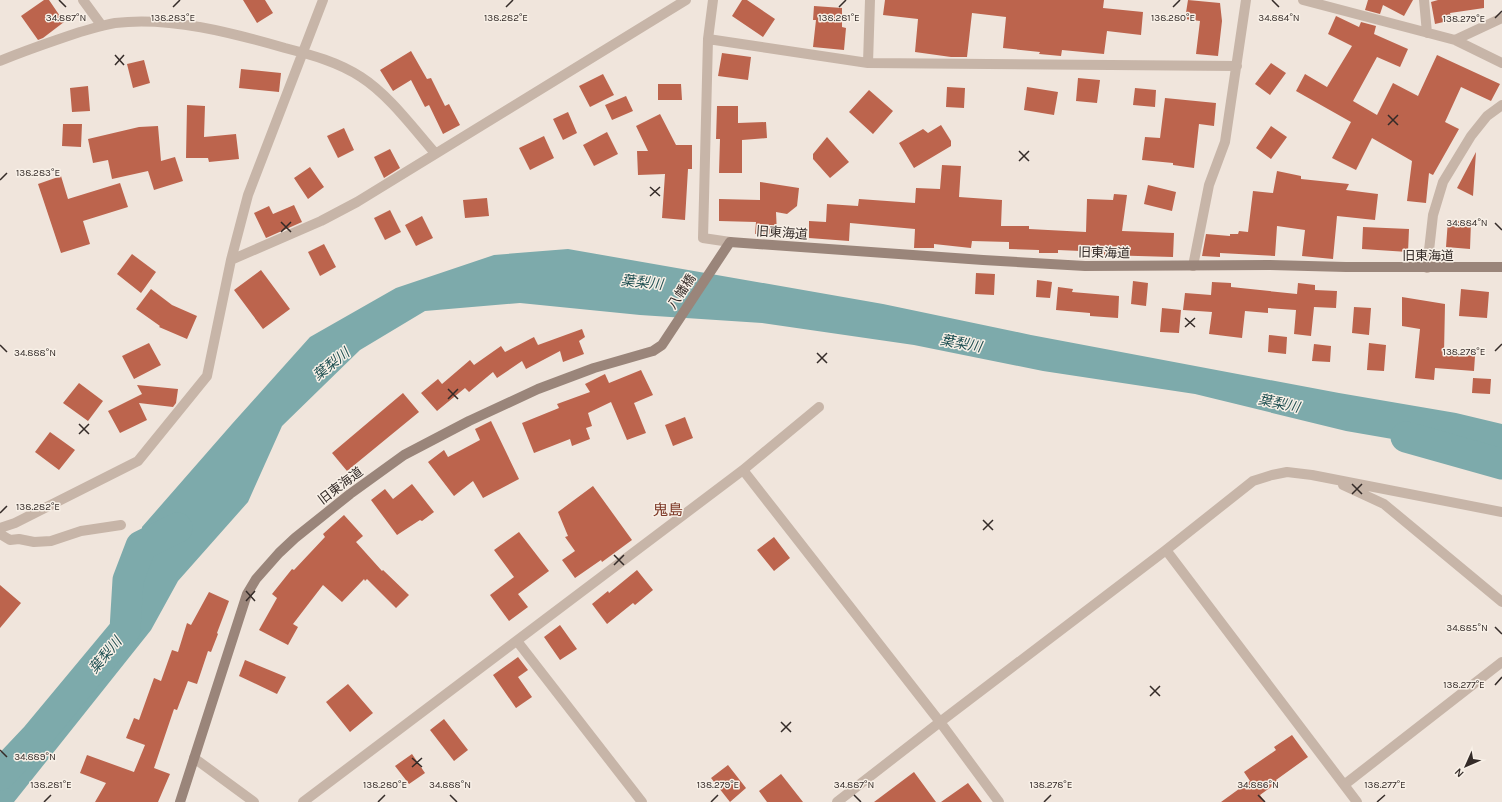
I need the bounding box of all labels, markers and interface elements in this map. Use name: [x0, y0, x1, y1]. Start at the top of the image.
text: 34.887°N: [46, 12, 86, 24]
text: 138.283°E: [151, 12, 195, 24]
text: 138.282°E: [484, 12, 528, 24]
text: 138.281°E: [818, 12, 860, 24]
text: 138.280°E: [1151, 12, 1195, 24]
text: 34.884°N: [1258, 12, 1300, 24]
text: 138.279°E: [1443, 13, 1485, 25]
text: 138.283°E: [16, 167, 60, 179]
text: 34.884°N: [1446, 217, 1488, 229]
street label: 旧東海道: [755, 223, 808, 242]
street label: 旧東海道: [1078, 245, 1130, 260]
street label: 旧東海道: [1402, 248, 1454, 263]
street label: 八幡橋: [664, 271, 699, 312]
water label: 葉梨川: [620, 272, 666, 293]
water label: 葉梨川: [939, 331, 985, 356]
water label: 葉梨川: [310, 343, 355, 384]
text: 138.278°E: [1443, 346, 1485, 358]
text: 34.888°N: [14, 347, 56, 359]
water label: 葉梨川: [1257, 391, 1303, 417]
street label: 旧東海道: [315, 464, 366, 507]
text: 138.282°E: [16, 501, 60, 513]
district label: 鬼島: [653, 501, 683, 519]
text: 34.885°N: [1446, 622, 1488, 634]
water label: 葉梨川: [85, 632, 127, 677]
text: 138.277°E: [1443, 679, 1485, 691]
north arrow: [1446, 746, 1486, 786]
text: 34.889°N: [14, 751, 56, 763]
text: N: [1452, 765, 1467, 780]
text: 138.281°E: [30, 779, 72, 791]
text: 138.280°E: [363, 779, 407, 791]
text: 34.888°N: [429, 779, 471, 791]
text: 138.279°E: [697, 779, 739, 791]
text: 34.887°N: [834, 779, 874, 791]
text: 138.278°E: [1030, 779, 1072, 791]
text: 34.886°N: [1237, 779, 1279, 791]
text: 138.277°E: [1364, 779, 1406, 791]

